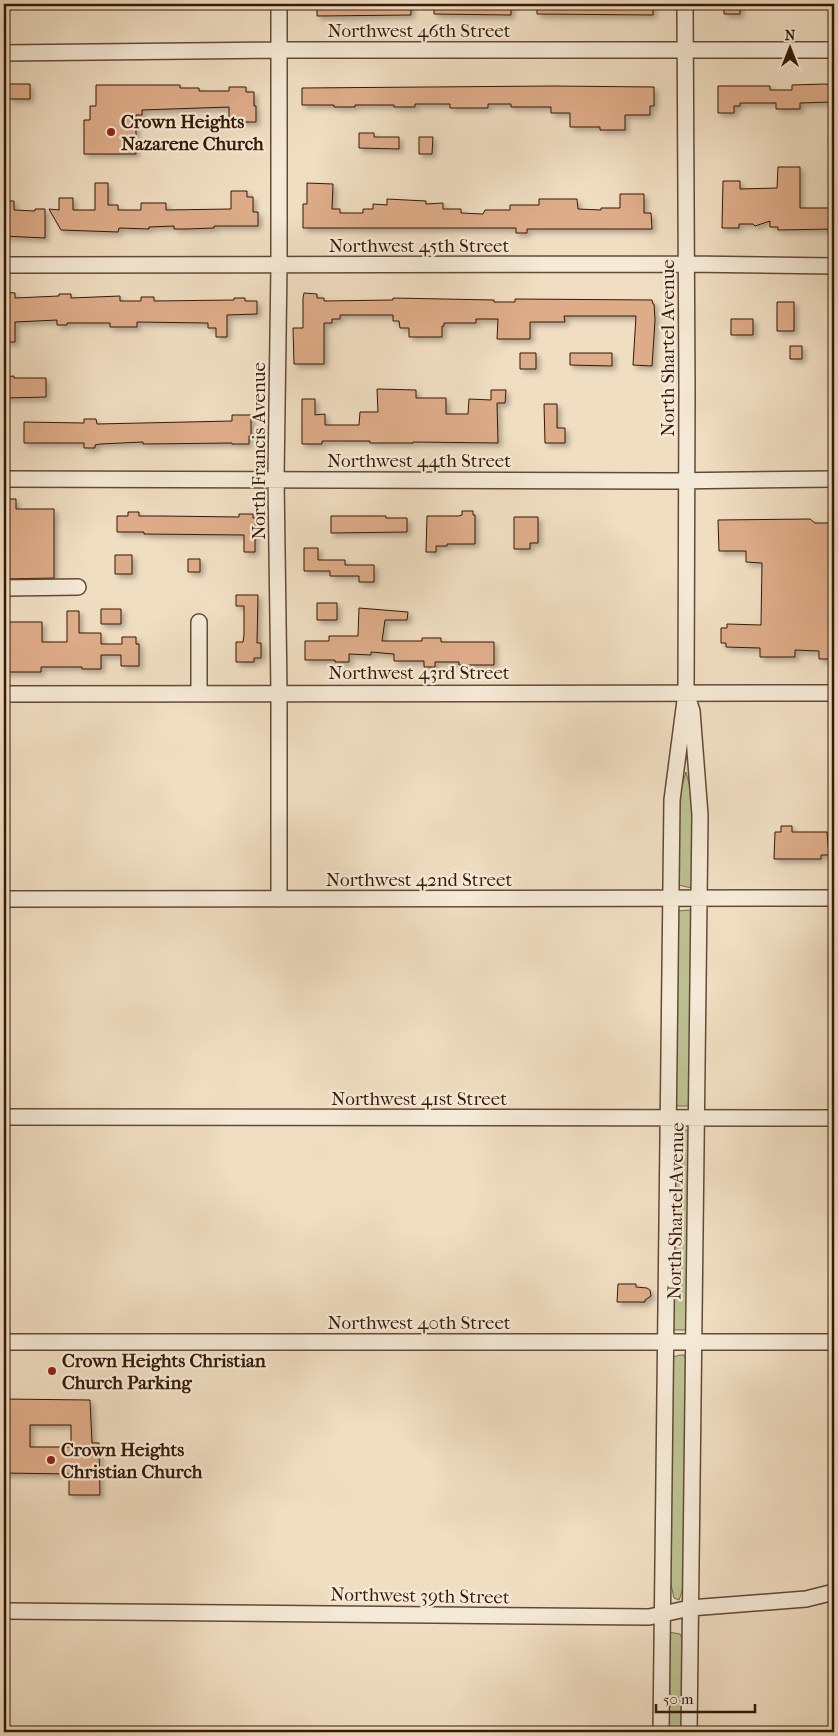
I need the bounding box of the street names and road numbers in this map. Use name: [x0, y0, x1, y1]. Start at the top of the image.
street label: Northwest 46th Street: [327, 20, 511, 42]
street label: Northwest 45th Street: [329, 235, 509, 257]
street label: North Shartel Avenue: [657, 259, 679, 437]
street label: North Francis Avenue: [248, 362, 270, 540]
street label: Northwest 44th Street: [327, 450, 511, 472]
street label: Northwest 43rd Street: [328, 662, 510, 684]
street label: Northwest 42nd Street: [326, 869, 512, 891]
street label: Northwest 41st Street: [331, 1088, 507, 1110]
street label: North Shartel Avenue: [663, 1122, 689, 1300]
street label: Northwest 40th Street: [327, 1312, 511, 1334]
street label: Northwest 39th Street: [330, 1583, 510, 1609]

